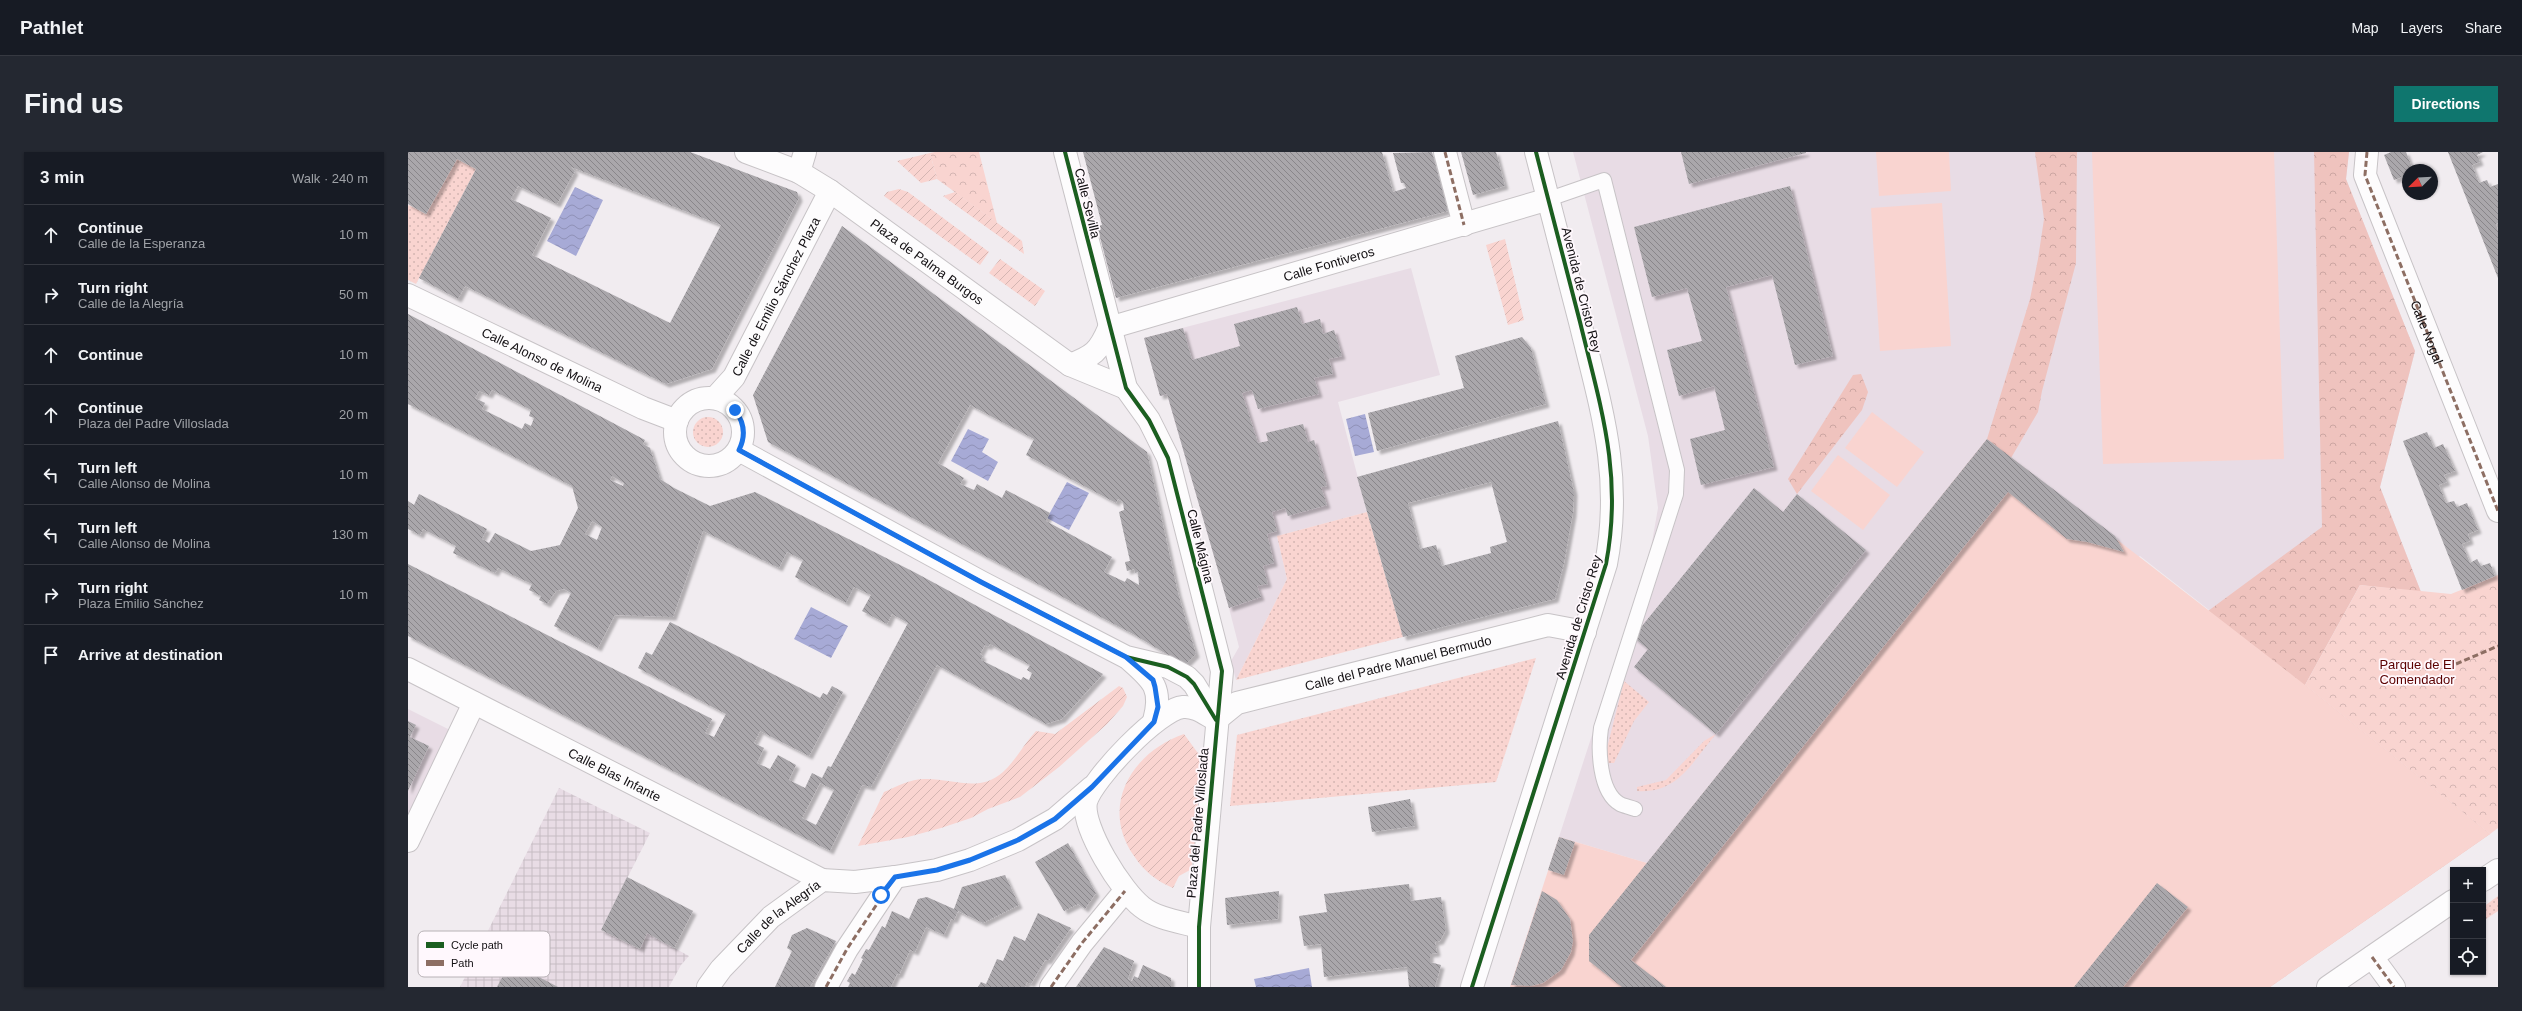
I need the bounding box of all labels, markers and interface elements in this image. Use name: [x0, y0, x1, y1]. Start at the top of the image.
text: Pathlet: [20, 17, 83, 38]
text: Map: [2351, 20, 2379, 36]
text: Layers: [2401, 20, 2443, 36]
text: Share: [2465, 20, 2502, 36]
button: Directions: [2394, 86, 2498, 122]
text: Find us: [24, 88, 124, 119]
north arrow: [2402, 164, 2438, 200]
street label: Calle Sevilla: [1072, 167, 1104, 240]
text: 3 min: [40, 168, 84, 187]
text: Walk · 240 m: [292, 171, 368, 186]
street label: Calle de Emilio Sánchez Plaza: [729, 214, 824, 379]
street label: Plaza de Palma Burgos: [867, 216, 987, 308]
text: Continue: [78, 219, 143, 236]
icon: ahead: [40, 224, 62, 246]
street label: Avenida de Cristo Rey: [1559, 226, 1605, 355]
text: 10 m: [339, 227, 368, 242]
text: Calle de la Esperanza: [78, 236, 205, 251]
street label: Calle Fontiveros: [1282, 243, 1377, 284]
text: Turn right: [78, 279, 148, 296]
icon: right: [40, 284, 62, 306]
text: 50 m: [339, 287, 368, 302]
text: Calle de la Alegría: [78, 296, 184, 311]
street label: Calle Nogal: [2407, 298, 2446, 366]
street label: Calle Alonso de Molina: [479, 325, 606, 396]
icon: ahead: [40, 344, 62, 366]
text: Continue: [78, 346, 143, 363]
text: 10 m: [339, 347, 368, 362]
text: Continue: [78, 399, 143, 416]
route end: [726, 401, 744, 419]
icon: ahead: [40, 404, 62, 426]
text: 20 m: [339, 407, 368, 422]
text: Plaza del Padre Villoslada: [78, 416, 229, 431]
text: Turn left: [78, 459, 137, 476]
icon: left: [40, 464, 62, 486]
text: 10 m: [339, 467, 368, 482]
text: Calle Alonso de Molina: [78, 476, 210, 491]
street label: Calle Mágina: [1184, 507, 1217, 585]
text: Turn left: [78, 519, 137, 536]
icon: left: [40, 524, 62, 546]
text: 130 m: [332, 527, 368, 542]
text: Calle Alonso de Molina: [78, 536, 210, 551]
street label: Avenida de Cristo Rey: [1552, 553, 1605, 681]
text: Turn right: [78, 579, 148, 596]
icon: right: [40, 584, 62, 606]
text: 10 m: [339, 587, 368, 602]
text: Plaza Emilio Sánchez: [78, 596, 204, 611]
street label: Calle del Padre Manuel Bermudo: [1303, 633, 1493, 694]
icon: arrive: [40, 644, 62, 666]
text: Arrive at destination: [78, 646, 223, 663]
park label: Parque de El Comendador: [2379, 657, 2455, 687]
street label: Calle Blas Infante: [566, 745, 663, 805]
street label: Plaza del Padre Villoslada: [1183, 747, 1212, 899]
map controls: [2450, 867, 2486, 975]
button: +: [2450, 867, 2486, 903]
street label: Calle de la Alegría: [733, 877, 824, 957]
route start: [872, 886, 890, 904]
button: −: [2450, 903, 2486, 939]
legend: [418, 931, 550, 977]
text: Cycle path: [451, 939, 503, 951]
button: locate: [2450, 939, 2486, 975]
text: Path: [451, 957, 474, 969]

